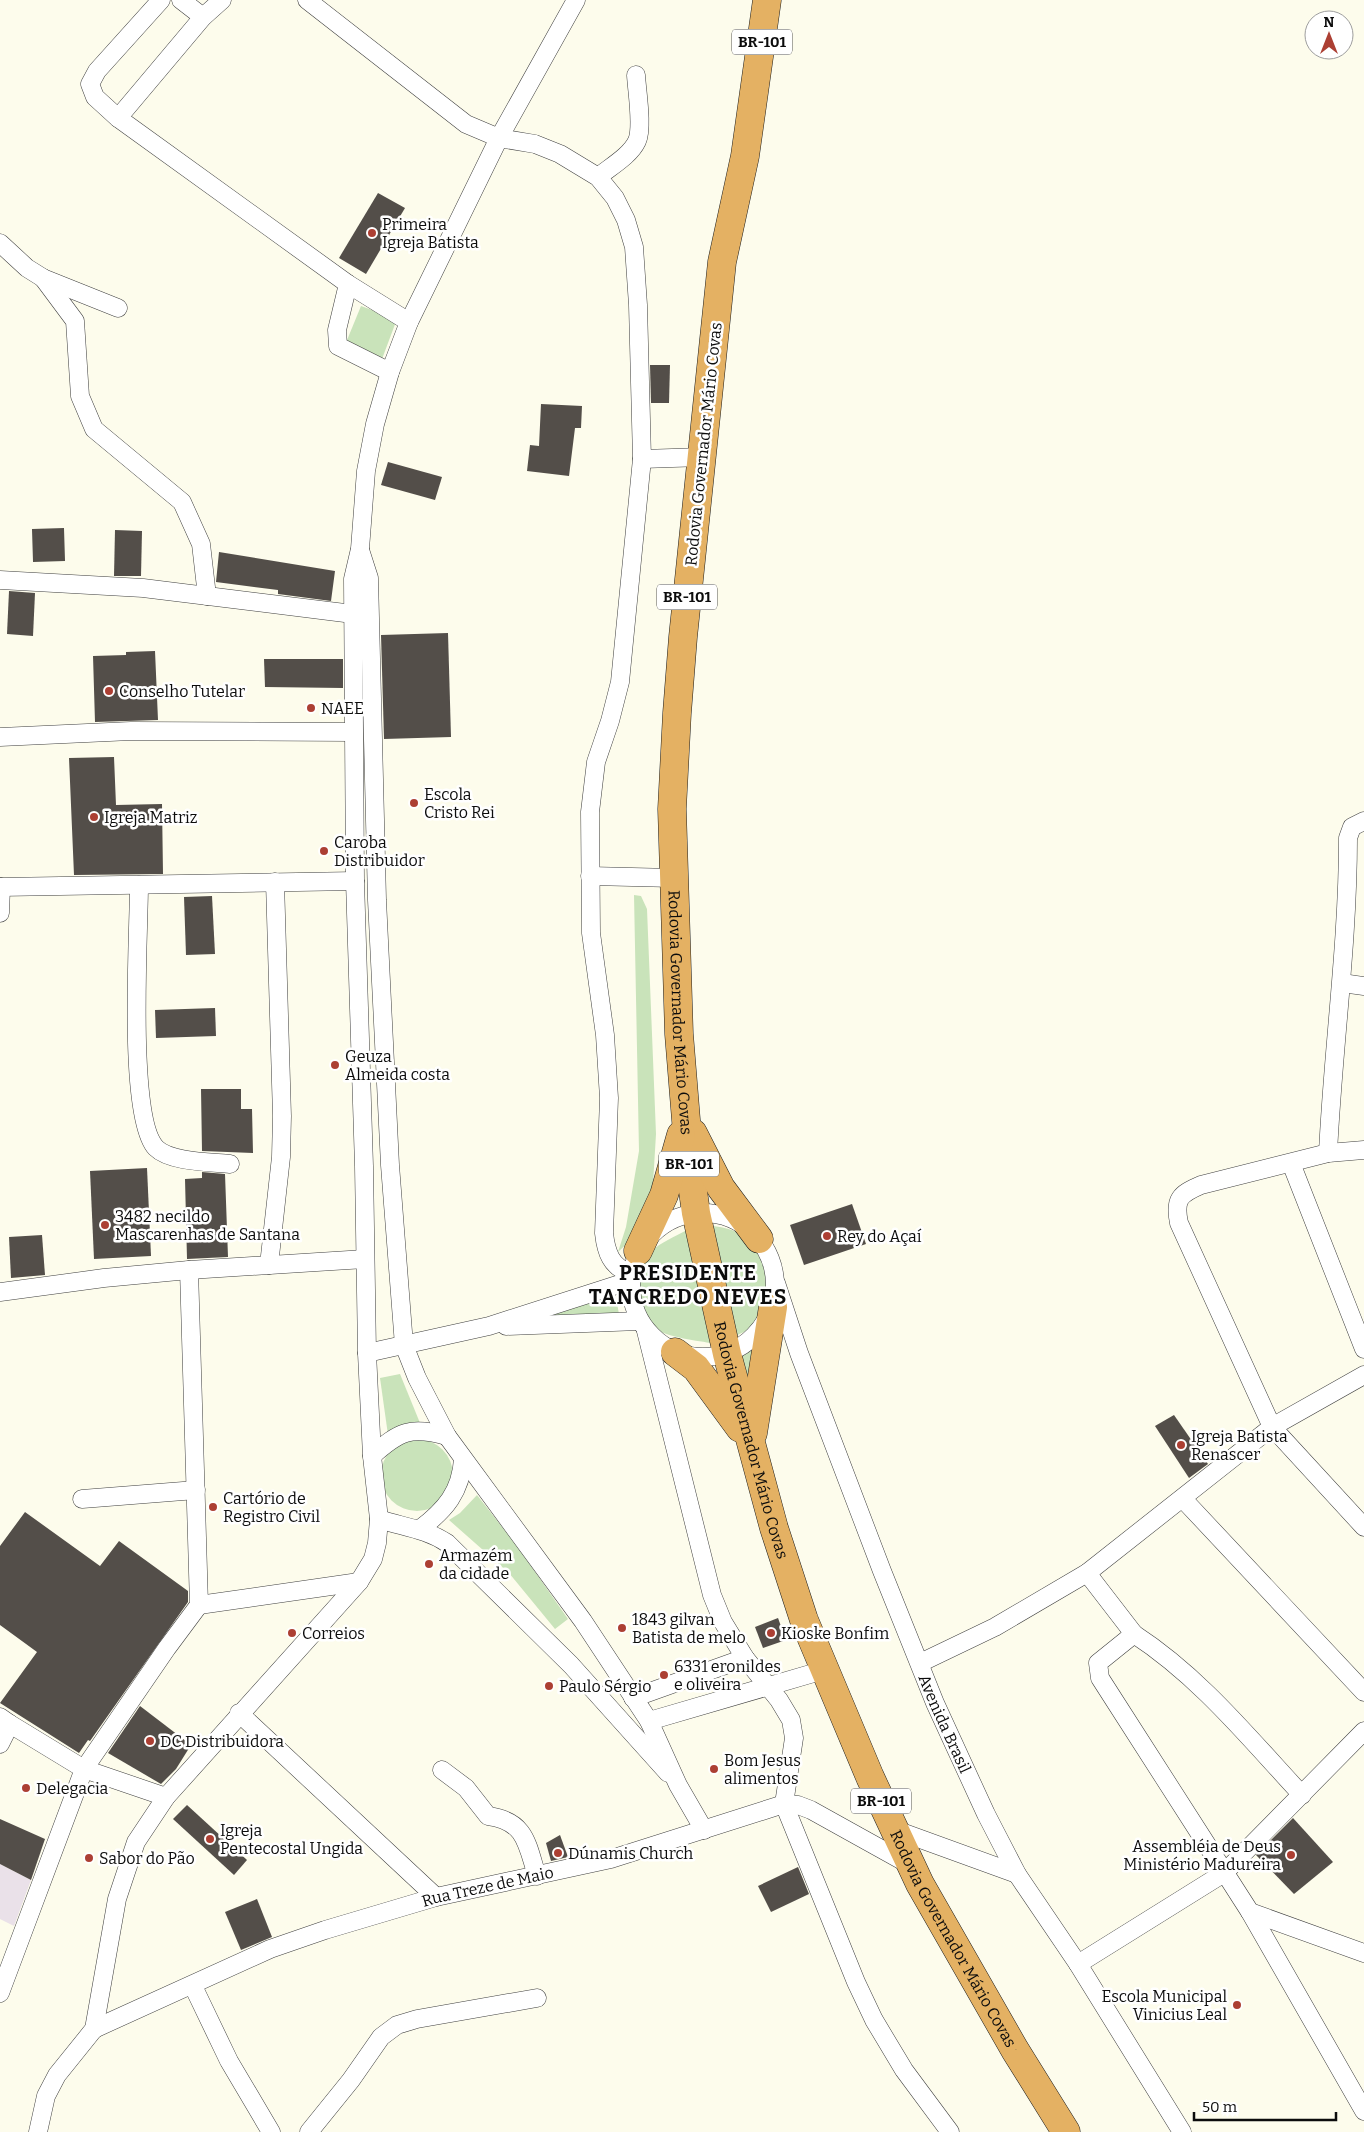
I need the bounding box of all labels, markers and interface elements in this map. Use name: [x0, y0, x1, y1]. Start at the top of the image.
north arrow: [1304, 10, 1354, 60]
text: N: [1324, 14, 1335, 31]
road number: BR-101: [732, 30, 792, 54]
place label: Primeira Igreja Batista: [382, 215, 479, 252]
marker: Primeira Igreja Batista: [366, 227, 378, 239]
street label: Rodovia Governador Mário Covas: [681, 321, 726, 567]
road number: BR-101: [657, 584, 717, 610]
place label: Conselho Tutelar: [119, 682, 245, 701]
marker: Conselho Tutelar: [103, 685, 115, 697]
place label: NAEE: [321, 699, 364, 718]
marker: NAEE: [305, 702, 317, 714]
place label: Escola Cristo Rei: [424, 785, 495, 822]
marker: Escola Cristo Rei: [408, 797, 420, 809]
place label: Igreja Matriz: [104, 808, 198, 827]
marker: Igreja Matriz: [88, 811, 100, 823]
place label: Caroba Distribuidor: [334, 833, 425, 870]
marker: Caroba Distribuidor: [318, 845, 330, 857]
street label: Rodovia Governador Mário Covas: [665, 890, 696, 1136]
place label: Geuza Almeida costa: [345, 1047, 450, 1084]
marker: Geuza Almeida costa: [329, 1059, 341, 1071]
road number: BR-101: [659, 1152, 719, 1176]
place label: 3482 necildo Mascarenhas de Santana: [115, 1207, 300, 1244]
marker: 3482 necildo Mascarenhas de Santana: [99, 1219, 111, 1231]
place label: Rey do Açaí: [837, 1227, 922, 1246]
marker: Rey do Açaí: [821, 1230, 833, 1242]
district label: PRESIDENTE TANCREDO NEVES: [589, 1260, 787, 1310]
street label: Rodovia Governador Mário Covas: [710, 1320, 792, 1561]
place label: Igreja Batista Renascer: [1191, 1427, 1288, 1464]
marker: Igreja Batista Renascer: [1175, 1439, 1187, 1451]
place label: Cartório de Registro Civil: [223, 1489, 320, 1526]
marker: Cartório de Registro Civil: [207, 1501, 219, 1513]
place label: Armazém da cidade: [439, 1546, 513, 1583]
marker: Armazém da cidade: [423, 1558, 435, 1570]
place label: 1843 gilvan Batista de melo: [632, 1610, 746, 1647]
marker: 1843 gilvan Batista de melo: [616, 1622, 628, 1634]
place label: Correios: [302, 1624, 365, 1643]
place label: Kioske Bonfim: [781, 1624, 889, 1643]
marker: Correios: [286, 1627, 298, 1639]
marker: Kioske Bonfim: [765, 1627, 777, 1639]
place label: 6331 eronildes e oliveira: [674, 1657, 781, 1694]
marker: 6331 eronildes e oliveira: [658, 1669, 670, 1681]
street label: Avenida Brasil: [914, 1672, 975, 1776]
place label: Paulo Sérgio: [559, 1677, 651, 1696]
marker: Paulo Sérgio: [543, 1680, 555, 1692]
place label: DC Distribuidora: [160, 1732, 284, 1751]
marker: DC Distribuidora: [144, 1735, 156, 1747]
place label: Bom Jesus alimentos: [724, 1751, 801, 1788]
marker: Bom Jesus alimentos: [708, 1763, 720, 1775]
place label: Delegacia: [36, 1779, 109, 1798]
marker: Delegacia: [20, 1782, 32, 1794]
road number: BR-101: [851, 1788, 911, 1814]
place label: Igreja Pentecostal Ungida: [220, 1821, 363, 1858]
street label: Rodovia Governador Mário Covas: [886, 1827, 1020, 2051]
marker: Igreja Pentecostal Ungida: [204, 1833, 216, 1845]
place label: Assembléia de Deus Ministério Madureira: [1123, 1837, 1281, 1874]
place label: Dúnamis Church: [568, 1844, 693, 1863]
marker: Dúnamis Church: [552, 1847, 564, 1859]
place label: Sabor do Pão: [99, 1849, 195, 1868]
marker: Assembléia de Deus Ministério Madureira: [1285, 1849, 1297, 1861]
marker: Sabor do Pão: [83, 1852, 95, 1864]
street label: Rua Treze de Maio: [419, 1863, 555, 1911]
place label: Escola Municipal Vinicius Leal: [1102, 1987, 1227, 2024]
marker: Escola Municipal Vinicius Leal: [1231, 1999, 1243, 2011]
scale bar: [1194, 2090, 1336, 2122]
text: 50 m: [1202, 2098, 1238, 2116]

